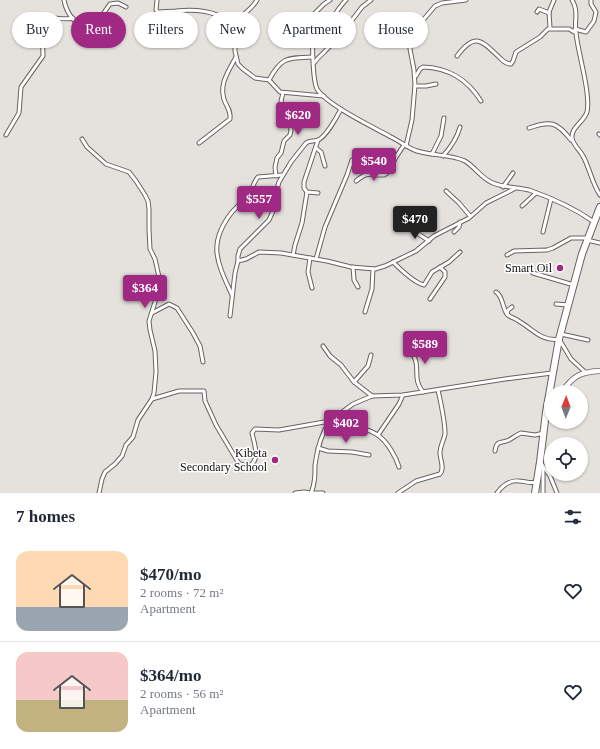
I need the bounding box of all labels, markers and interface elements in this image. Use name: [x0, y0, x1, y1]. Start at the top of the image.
chip: Buy: [12, 12, 63, 48]
chip: Rent: [71, 12, 126, 48]
chip: Filters: [134, 12, 198, 48]
chip: New: [206, 12, 260, 48]
chip: Apartment: [268, 12, 356, 48]
chip: House: [364, 12, 428, 48]
pin: $620: [274, 102, 322, 136]
text: $620: [285, 107, 311, 122]
pin: $540: [350, 148, 398, 182]
text: $540: [361, 153, 387, 168]
pin: $557: [235, 186, 283, 220]
text: $557: [246, 191, 272, 206]
pin: $470: [391, 206, 439, 240]
text: $470: [402, 211, 428, 226]
place label: Smart Oil: [505, 261, 553, 275]
marker: Smart Oil: [555, 263, 565, 273]
pin: $364: [121, 275, 169, 309]
text: $364: [132, 280, 158, 295]
pin: $589: [401, 331, 449, 365]
text: $589: [412, 336, 438, 351]
north arrow: [544, 385, 588, 429]
map controls: [544, 385, 588, 481]
pin: $402: [322, 410, 370, 444]
text: $402: [333, 415, 359, 430]
button: locate: [544, 437, 588, 481]
place label: Kibeta Secondary School: [180, 446, 268, 474]
marker: Kibeta Secondary School: [270, 455, 280, 465]
icon: filters: [562, 506, 584, 528]
text: 7 homes: [16, 507, 75, 526]
text: $470/mo: [140, 565, 201, 584]
icon: home: [48, 567, 96, 615]
icon: heart: [562, 580, 584, 602]
text: 2 rooms · 72 m²: [140, 585, 223, 600]
text: Apartment: [140, 601, 196, 616]
text: $364/mo: [140, 666, 201, 685]
icon: home: [48, 668, 96, 716]
icon: heart: [562, 681, 584, 703]
text: 2 rooms · 56 m²: [140, 686, 223, 701]
text: Apartment: [140, 702, 196, 717]

